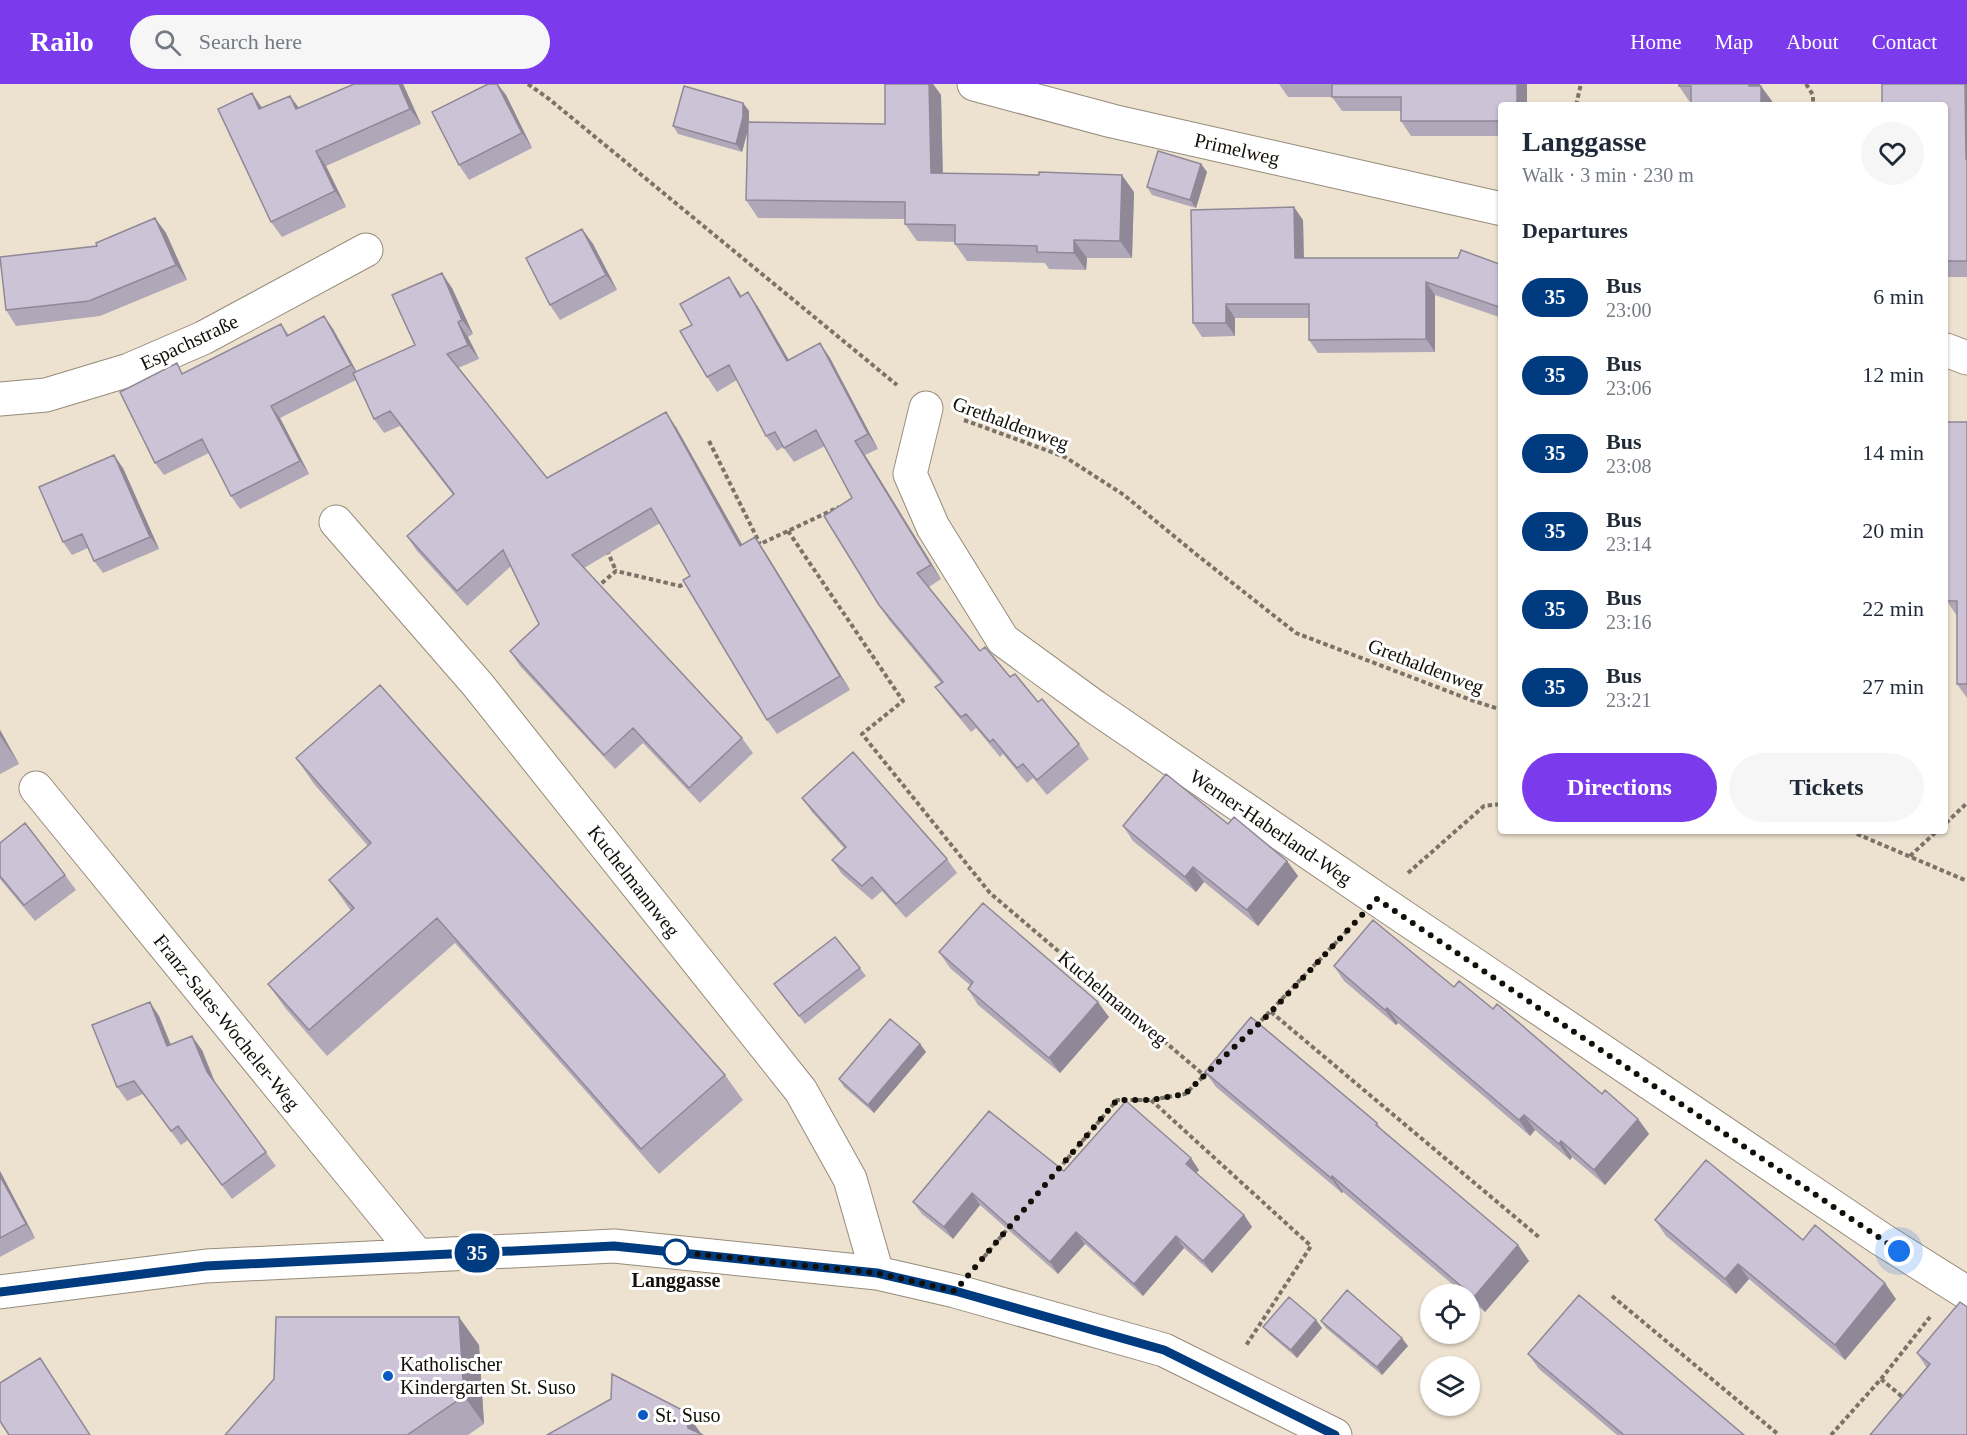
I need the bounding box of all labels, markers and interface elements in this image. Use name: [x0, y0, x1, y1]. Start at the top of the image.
search box: [130, 15, 550, 69]
text: Railo: [30, 26, 94, 57]
icon: search: [151, 26, 184, 59]
text: Search here: [199, 29, 302, 54]
text: Home: [1630, 30, 1682, 54]
text: Map: [1715, 30, 1753, 54]
text: About: [1786, 30, 1839, 54]
text: Contact: [1872, 30, 1937, 54]
button: heart: [1861, 122, 1924, 185]
text: Langgasse: [1522, 126, 1646, 157]
street label: Primelweg: [1192, 129, 1282, 170]
text: Walk · 3 min · 230 m: [1522, 164, 1694, 186]
text: Departures: [1522, 218, 1628, 243]
text: Bus: [1606, 273, 1641, 298]
text: 6 min: [1873, 284, 1924, 309]
text: 35: [1545, 285, 1566, 309]
text: 23:00: [1606, 299, 1652, 321]
street label: Espachstraße: [137, 310, 242, 375]
text: Bus: [1606, 351, 1641, 376]
text: 12 min: [1862, 362, 1924, 387]
text: 35: [1545, 363, 1566, 387]
text: 23:06: [1606, 377, 1652, 399]
street label: Grethaldenweg: [949, 392, 1072, 455]
text: Bus: [1606, 429, 1641, 454]
text: 14 min: [1862, 440, 1924, 465]
text: 35: [1545, 441, 1566, 465]
text: 23:08: [1606, 455, 1652, 477]
text: Bus: [1606, 507, 1641, 532]
text: 20 min: [1862, 518, 1924, 543]
text: 35: [1545, 519, 1566, 543]
text: 23:14: [1606, 533, 1652, 555]
text: Bus: [1606, 585, 1641, 610]
text: 22 min: [1862, 596, 1924, 621]
text: 35: [1545, 597, 1566, 621]
text: 23:16: [1606, 611, 1652, 633]
street label: Grethaldenweg: [1365, 634, 1487, 699]
text: Bus: [1606, 663, 1641, 688]
text: 27 min: [1862, 674, 1924, 699]
text: 35: [1545, 675, 1566, 699]
text: 23:21: [1606, 689, 1652, 711]
button: Directions: [1522, 753, 1717, 822]
button: Tickets: [1729, 753, 1924, 822]
street label: Werner-Haberland-Weg: [1185, 765, 1356, 890]
street label: Kuchelmannweg: [583, 821, 684, 942]
street label: Franz-Sales-Wocheler-Weg: [149, 930, 305, 1115]
street label: Kuchelmannweg: [1053, 946, 1172, 1051]
line badge: 35: [450, 1234, 504, 1272]
your location: [1884, 1236, 1914, 1266]
marker: Langgasse: [663, 1239, 689, 1265]
text: 35: [467, 1241, 488, 1265]
place label: Langgasse: [632, 1269, 721, 1292]
map controls: [1420, 1284, 1480, 1416]
button: locate: [1420, 1284, 1480, 1344]
place label: Katholischer Kindergarten St. Suso: [400, 1353, 576, 1399]
button: layers: [1420, 1356, 1480, 1416]
marker: Katholischer Kindergarten St. Suso: [381, 1369, 395, 1383]
place label: St. Suso: [655, 1404, 721, 1426]
marker: St. Suso: [636, 1408, 650, 1422]

